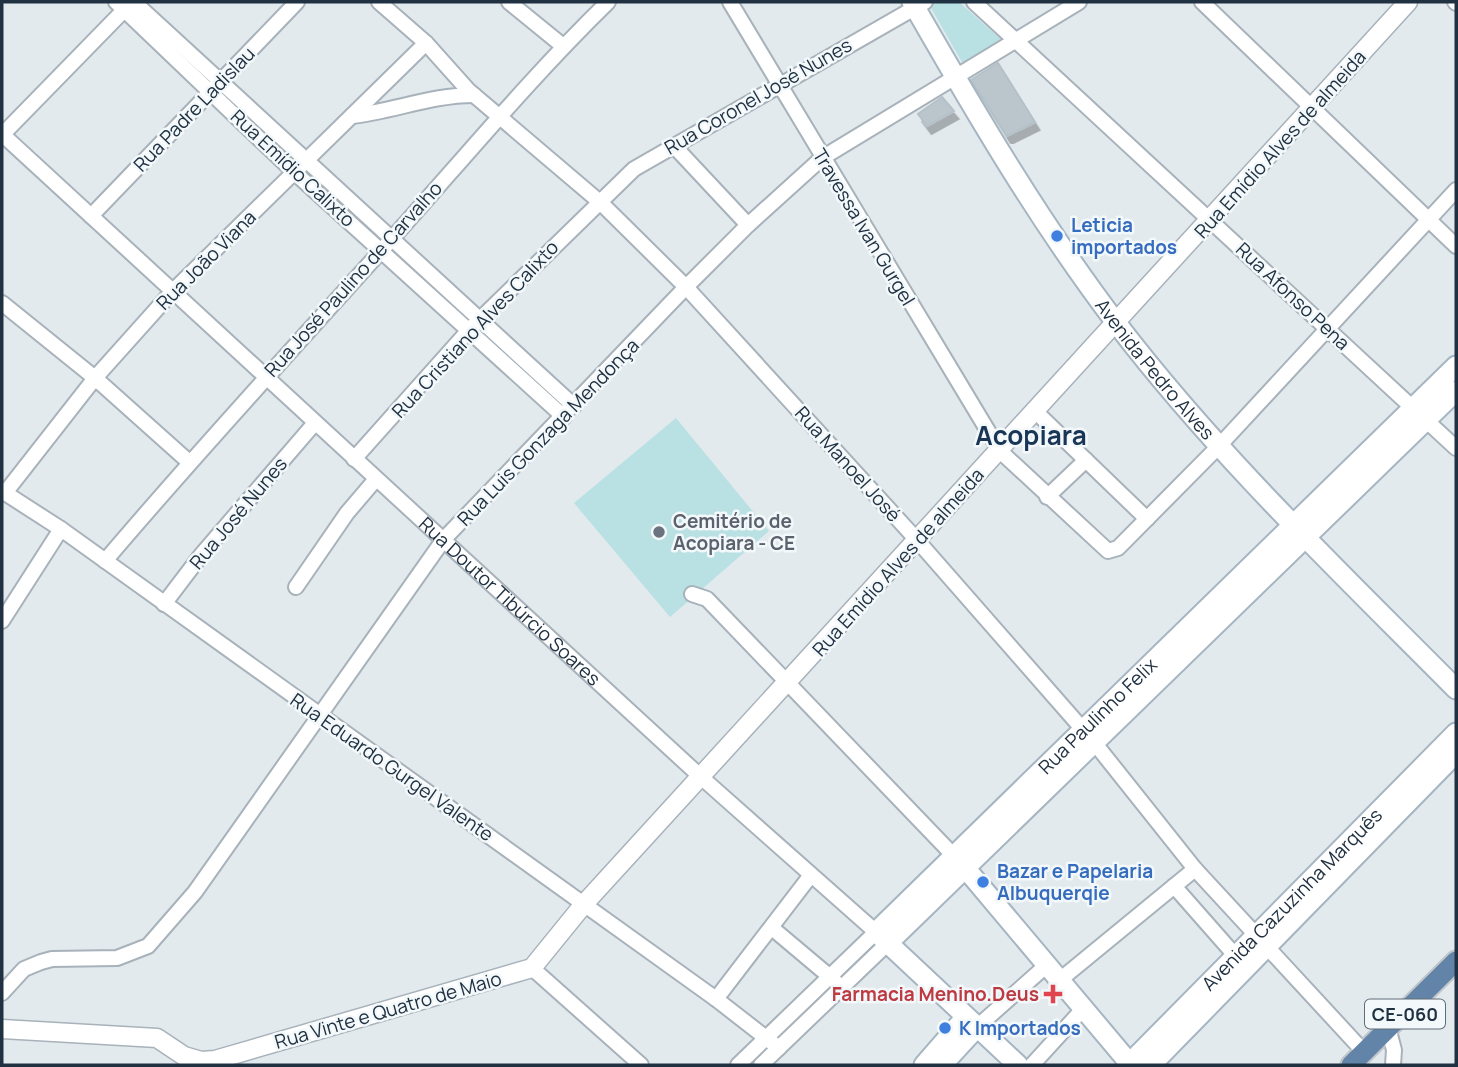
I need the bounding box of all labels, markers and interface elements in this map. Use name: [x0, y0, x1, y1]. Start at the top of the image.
street label: Rua Coronel José Nunes: [660, 32, 856, 160]
street label: Rua Padre Ladislau: [128, 41, 260, 177]
street label: Rua Emídio Alves de almeida: [1188, 44, 1372, 244]
street label: Rua Emídio Calixto: [225, 104, 361, 232]
street label: Travessa Ivan Gurgel: [807, 144, 921, 310]
street label: Rua José Paulino de Carvalho: [258, 176, 448, 382]
street label: Rua João Viana: [150, 204, 262, 316]
place label: Leticia importados: [1071, 212, 1177, 260]
marker: Leticia importados: [1049, 228, 1065, 244]
street label: Rua Cristiano Alves Calixto: [386, 235, 564, 423]
street label: Rua Afonso Pena: [1230, 236, 1356, 356]
street label: Avenida Pedro Alves: [1089, 293, 1220, 445]
street label: Rua Luis Gonzaga Mendonça: [451, 333, 645, 531]
street label: Rua Manoel José: [789, 401, 907, 527]
district label: Acopiara: [975, 417, 1087, 453]
street label: Rua José Nunes: [183, 451, 293, 575]
street label: Rua Emídio Alves de almeida: [806, 462, 990, 662]
place label: Cemitério de Acopiara - CE: [673, 508, 795, 556]
street label: Rua Doutor Tibúrcio Soares: [413, 511, 606, 691]
marker: Cemitério de Acopiara - CE: [651, 524, 667, 540]
street label: Rua Paulinho Felix: [1032, 652, 1163, 780]
street label: Rua Eduardo Gurgel Valente: [285, 687, 499, 847]
street label: Avenida Cazuzinha Marquês: [1196, 802, 1388, 996]
place label: Bazar e Papelaria Albuquerqie: [997, 858, 1153, 906]
marker: Bazar e Papelaria Albuquerqie: [975, 874, 991, 890]
street label: Rua Vinte e Quatro de Maio: [272, 965, 504, 1055]
place label: Farmacia Menino.Deus: [832, 981, 1039, 1007]
marker: Farmacia Menino.Deus: [1045, 986, 1061, 1002]
road number: CE-060: [1365, 1000, 1445, 1028]
place label: K Importados: [959, 1015, 1081, 1041]
marker: K Importados: [937, 1020, 953, 1036]

